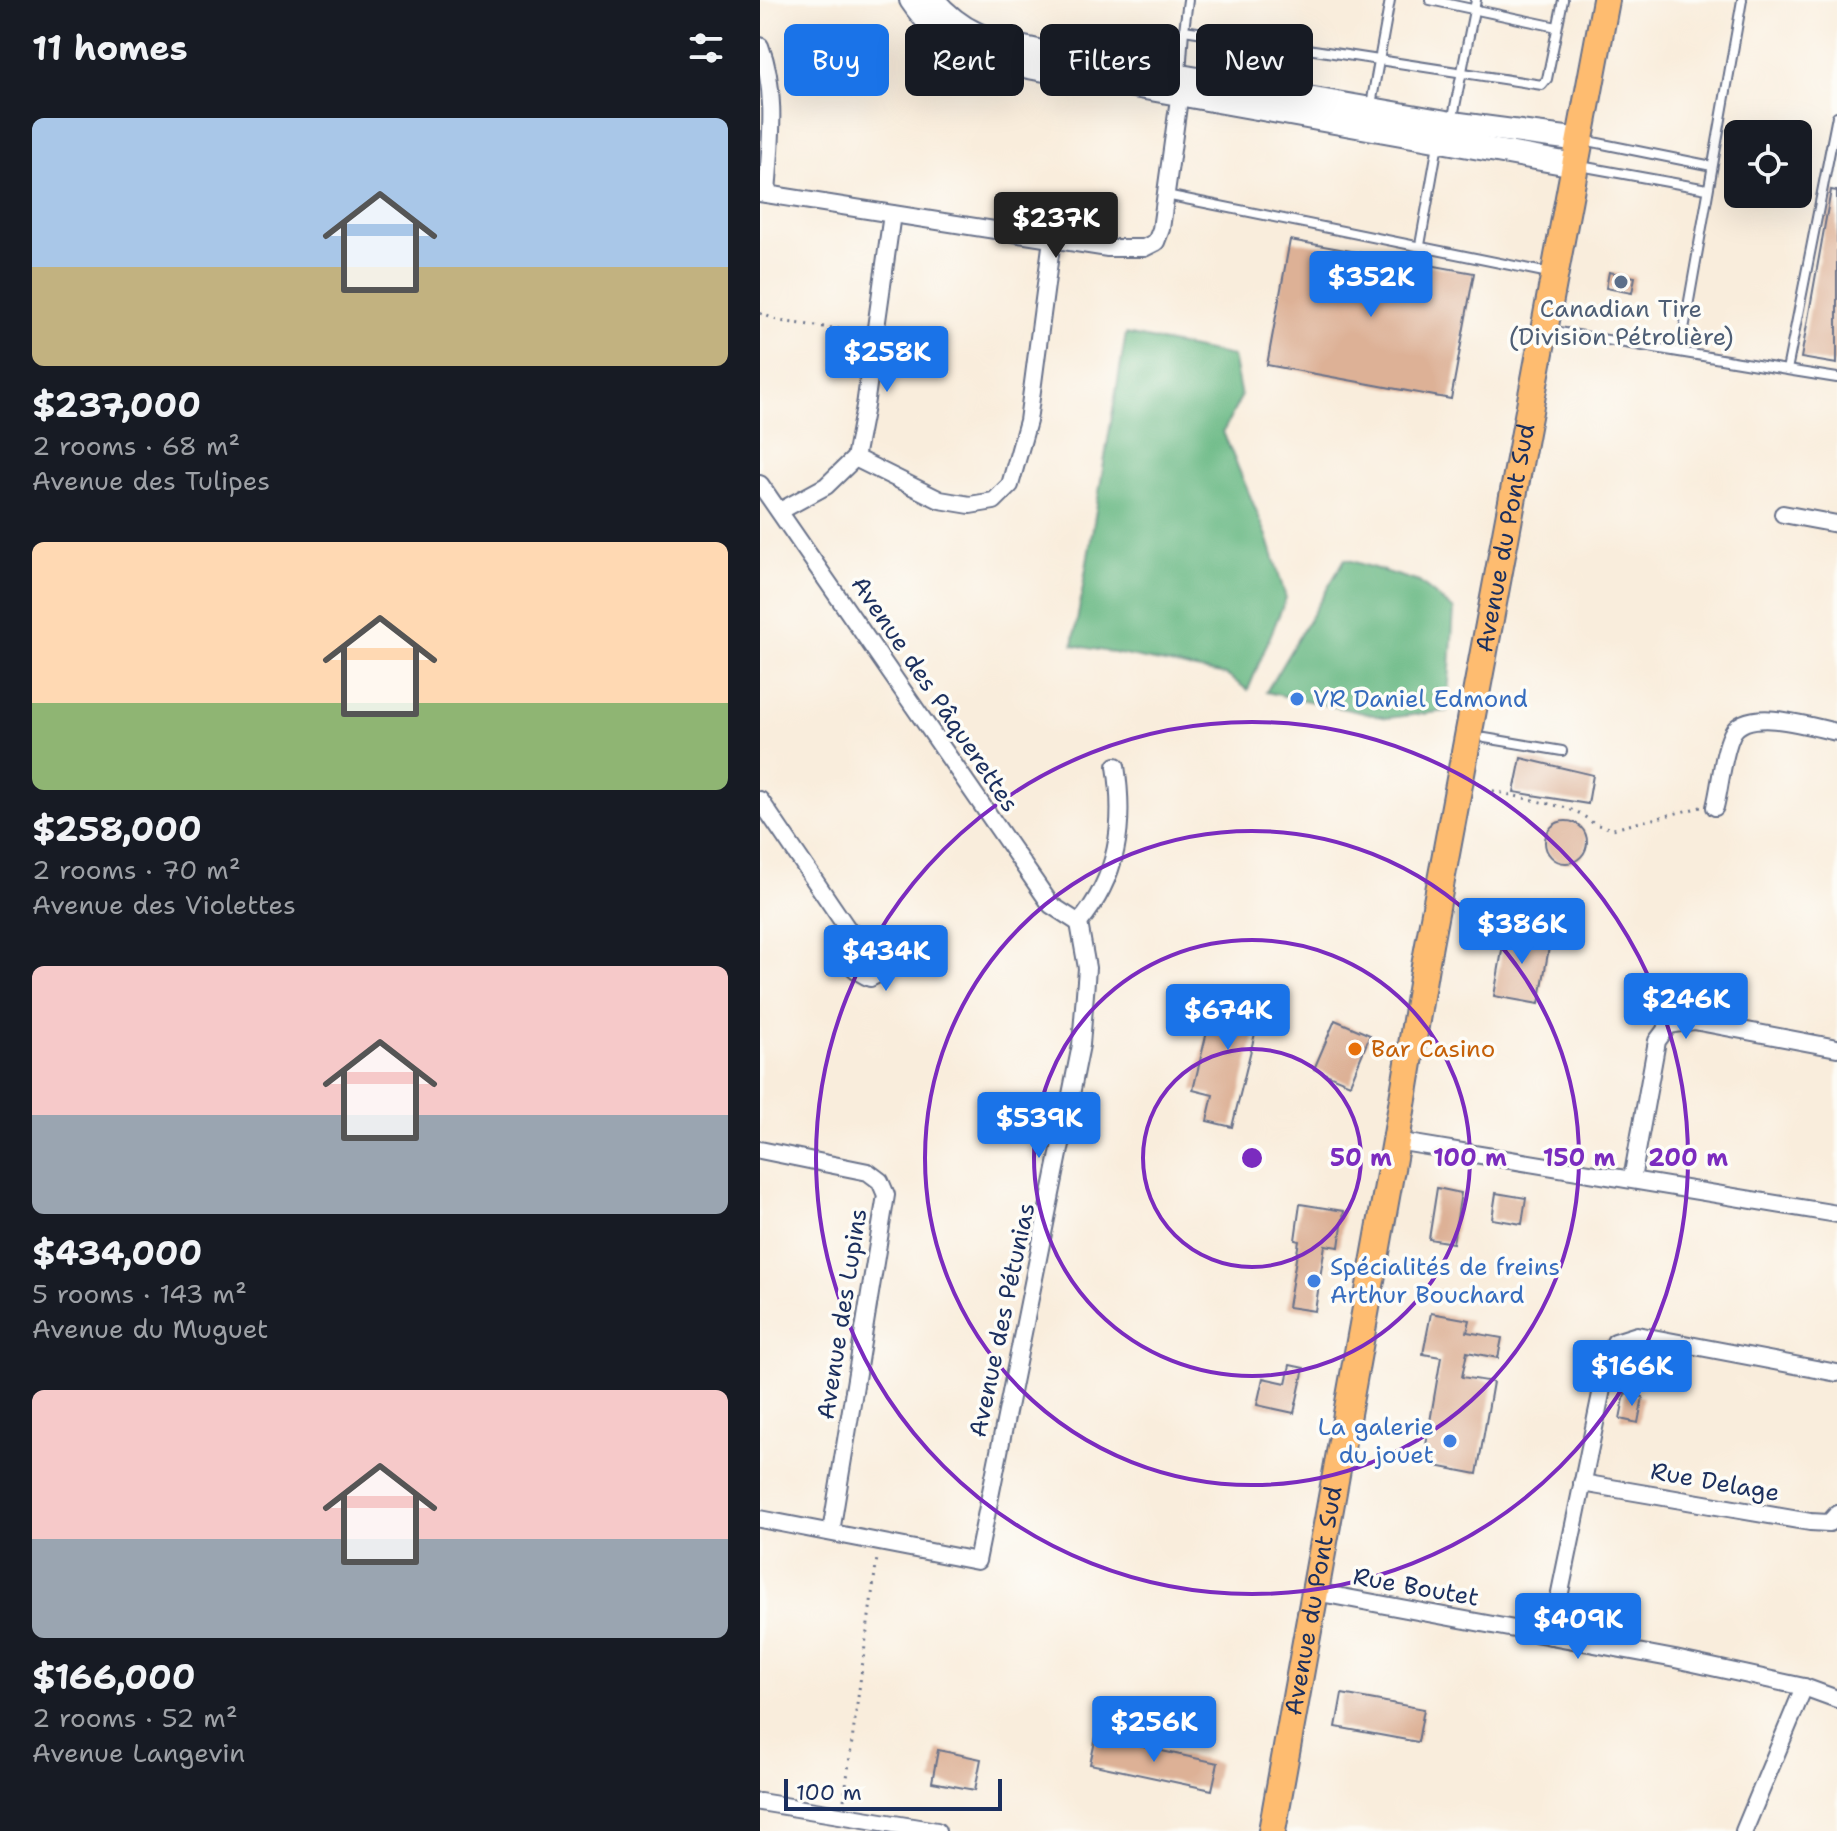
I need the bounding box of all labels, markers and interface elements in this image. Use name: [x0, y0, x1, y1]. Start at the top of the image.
chip: Buy: [784, 24, 889, 96]
chip: Rent: [905, 24, 1024, 96]
chip: Filters: [1040, 24, 1180, 96]
chip: New: [1196, 24, 1313, 96]
text: 11 homes: [32, 25, 188, 71]
icon: filters: [684, 26, 728, 70]
map controls: [1724, 120, 1812, 208]
button: locate: [1724, 120, 1812, 208]
icon: home: [308, 170, 452, 314]
pin: $237K: [1000, 192, 1112, 260]
text: $237K: [1012, 200, 1100, 235]
pin: $352K: [1315, 251, 1427, 319]
text: $352K: [1327, 259, 1415, 294]
marker: Canadian Tire (Division Pétrolière): [1612, 273, 1630, 291]
place label: Canadian Tire (Division Pétrolière): [1508, 293, 1734, 353]
pin: $258K: [831, 326, 943, 394]
text: $258K: [843, 334, 931, 369]
text: $237,000: [32, 382, 201, 428]
street label: Avenue du Pont Sud: [1468, 421, 1542, 655]
text: 2 rooms · 68 m²: [32, 428, 240, 463]
text: Avenue des Tulipes: [32, 463, 270, 498]
street label: Avenue des Pâquerettes: [844, 570, 1026, 818]
icon: home: [308, 594, 452, 738]
place label: VR Daniel Edmond: [1313, 683, 1528, 715]
marker: VR Daniel Edmond: [1288, 690, 1306, 708]
text: $258,000: [32, 806, 202, 852]
text: 2 rooms · 70 m²: [32, 852, 241, 887]
text: Avenue des Violettes: [32, 887, 296, 922]
pin: $386K: [1466, 898, 1578, 966]
text: $386K: [1477, 906, 1567, 941]
pin: $434K: [830, 925, 942, 993]
text: $434K: [842, 933, 930, 968]
pin: $246K: [1630, 973, 1742, 1041]
text: $246K: [1642, 981, 1730, 1016]
pin: $674K: [1172, 984, 1284, 1052]
text: $674K: [1184, 992, 1272, 1027]
icon: home: [308, 1018, 452, 1162]
place label: Bar Casino: [1371, 1033, 1495, 1065]
marker: Bar Casino: [1346, 1040, 1364, 1058]
pin: $539K: [983, 1092, 1095, 1160]
text: $539K: [995, 1100, 1083, 1135]
text: 50 m: [1330, 1142, 1392, 1174]
text: 100 m: [1433, 1142, 1507, 1174]
text: 150 m: [1543, 1142, 1615, 1174]
text: 200 m: [1648, 1142, 1728, 1174]
centre of rings: [1238, 1144, 1266, 1172]
street label: Avenue des Pétunias: [962, 1200, 1042, 1440]
street label: Avenue des Lupins: [810, 1206, 874, 1422]
text: $434,000: [32, 1230, 202, 1276]
place label: Spécialités de freins Arthur Bouchard: [1330, 1251, 1560, 1311]
marker: Spécialités de freins Arthur Bouchard: [1305, 1272, 1323, 1290]
text: 5 rooms · 143 m²: [32, 1276, 247, 1311]
text: Avenue du Muguet: [32, 1311, 268, 1346]
pin: $166K: [1576, 1340, 1688, 1408]
text: $166K: [1591, 1348, 1673, 1383]
place label: La galerie du jouet: [1318, 1411, 1434, 1471]
marker: La galerie du jouet: [1441, 1432, 1459, 1450]
icon: home: [308, 1442, 452, 1586]
street label: Rue Delage: [1648, 1455, 1782, 1509]
street label: Avenue du Pont Sud: [1277, 1484, 1350, 1718]
street label: Rue Boutet: [1351, 1560, 1481, 1614]
pin: $409K: [1522, 1593, 1634, 1661]
text: $409K: [1533, 1601, 1623, 1636]
text: $166,000: [32, 1654, 196, 1700]
pin: $256K: [1098, 1696, 1210, 1764]
text: 2 rooms · 52 m²: [32, 1700, 238, 1735]
text: $256K: [1110, 1704, 1198, 1739]
text: Avenue Langevin: [32, 1735, 245, 1770]
scale bar: [784, 1775, 1002, 1811]
text: 100 m: [796, 1778, 862, 1807]

